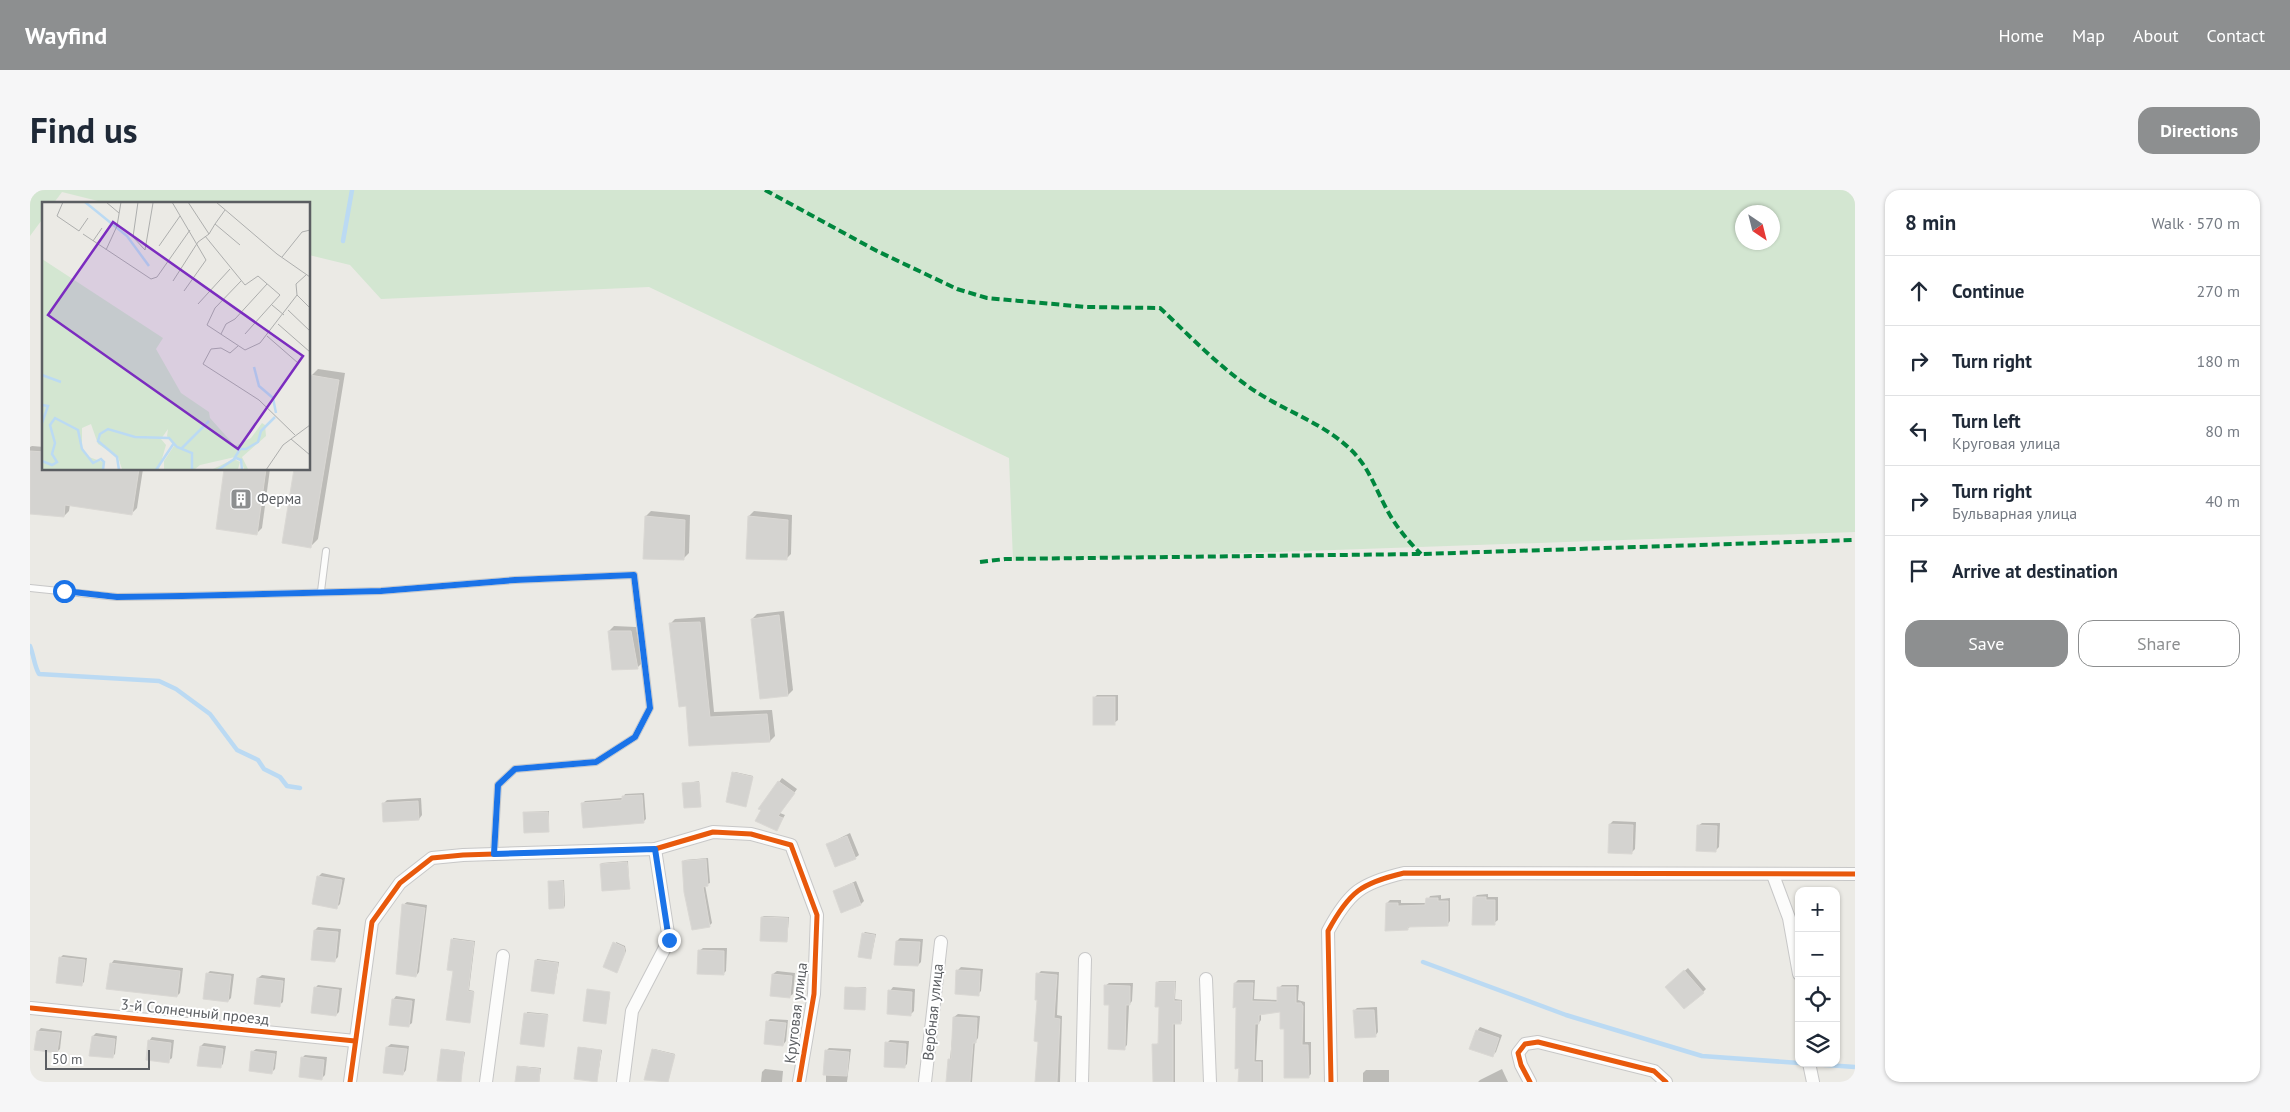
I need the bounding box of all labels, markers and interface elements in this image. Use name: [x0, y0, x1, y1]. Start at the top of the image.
text: Wayfind: [25, 20, 107, 51]
text: Home: [1998, 24, 2044, 47]
text: Map: [2072, 24, 2105, 47]
text: About: [2133, 24, 2179, 47]
text: Contact: [2207, 24, 2265, 47]
text: Find us: [30, 107, 138, 153]
button: Directions: [2138, 107, 2260, 154]
inset map: [42, 202, 310, 470]
north arrow: [1735, 205, 1780, 250]
text: 8 min: [1905, 209, 1956, 236]
text: Walk · 570 m: [2151, 213, 2240, 233]
icon: ahead: [1905, 277, 1933, 305]
text: Continue: [1952, 279, 2024, 303]
text: 270 m: [2197, 281, 2240, 301]
icon: right: [1905, 347, 1933, 375]
text: Turn right: [1952, 349, 2032, 373]
text: 180 m: [2197, 351, 2240, 371]
text: Turn left: [1952, 409, 2021, 433]
icon: left: [1905, 417, 1933, 445]
text: 80 m: [2205, 421, 2240, 441]
text: Круговая улица: [1952, 433, 2060, 453]
text: Turn right: [1952, 479, 2032, 503]
building icon: Ферма: [229, 487, 253, 511]
icon: right: [1905, 487, 1933, 515]
place label: Ферма: [257, 489, 302, 508]
text: 40 m: [2205, 491, 2240, 511]
text: Бульварная улица: [1952, 503, 2077, 523]
icon: arrive: [1905, 557, 1933, 585]
text: Arrive at destination: [1952, 559, 2118, 583]
route start: [53, 580, 76, 603]
button: Save: [1905, 620, 2068, 667]
button: Share: [2078, 620, 2240, 667]
map controls: [1795, 887, 1840, 1067]
button: +: [1795, 887, 1840, 932]
route end: [658, 929, 681, 952]
button: −: [1795, 932, 1840, 977]
street label: Круговая улица: [780, 961, 811, 1065]
street label: Вербная улица: [918, 963, 947, 1061]
button: locate: [1795, 977, 1840, 1022]
street label: 3-й Солнечный проезд: [120, 994, 270, 1029]
button: layers: [1795, 1022, 1840, 1067]
scale bar: [45, 1047, 150, 1070]
text: 50 m: [52, 1050, 82, 1068]

